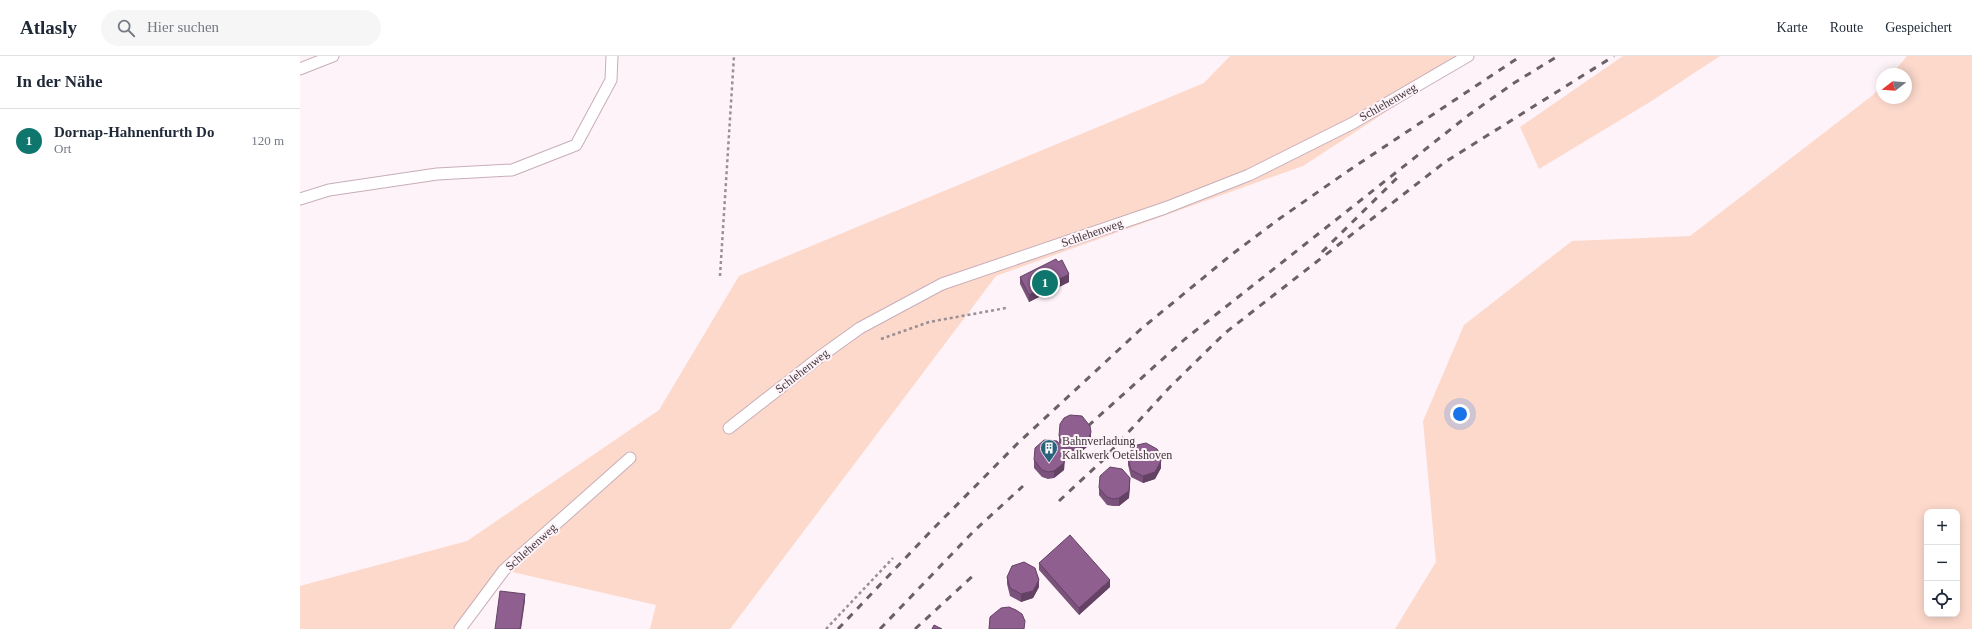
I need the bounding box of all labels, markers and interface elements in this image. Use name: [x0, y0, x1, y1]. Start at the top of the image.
search box: [101, 10, 381, 46]
text: Atlasly: [20, 17, 77, 38]
icon: search: [115, 17, 137, 39]
text: Hier suchen: [147, 19, 219, 35]
text: Karte: [1777, 20, 1808, 35]
text: Route: [1830, 20, 1863, 35]
text: Gespeichert: [1885, 20, 1952, 35]
north arrow: [1876, 68, 1912, 104]
text: In der Nähe: [16, 72, 103, 91]
street label: Schlehenweg: [1357, 80, 1419, 124]
text: Dornap-Hahnenfurth Do: [54, 124, 214, 140]
text: 1: [26, 133, 32, 148]
text: 120 m: [251, 133, 284, 148]
text: Ort: [54, 141, 71, 156]
street label: Schlehenweg: [1059, 216, 1125, 250]
pin: 1: [1032, 268, 1058, 298]
street label: Schlehenweg: [772, 346, 832, 396]
your location: [1450, 404, 1470, 424]
place label: Bahnverladung Kalkwerk Oetelshoven: [1062, 434, 1172, 462]
building icon: Bahnverladung Kalkwerk Oetelshoven: [1039, 438, 1059, 463]
map controls: [1924, 509, 1960, 617]
button: +: [1924, 509, 1960, 545]
street label: Schlehenweg: [503, 520, 559, 574]
button: −: [1924, 545, 1960, 581]
button: locate: [1924, 581, 1960, 617]

